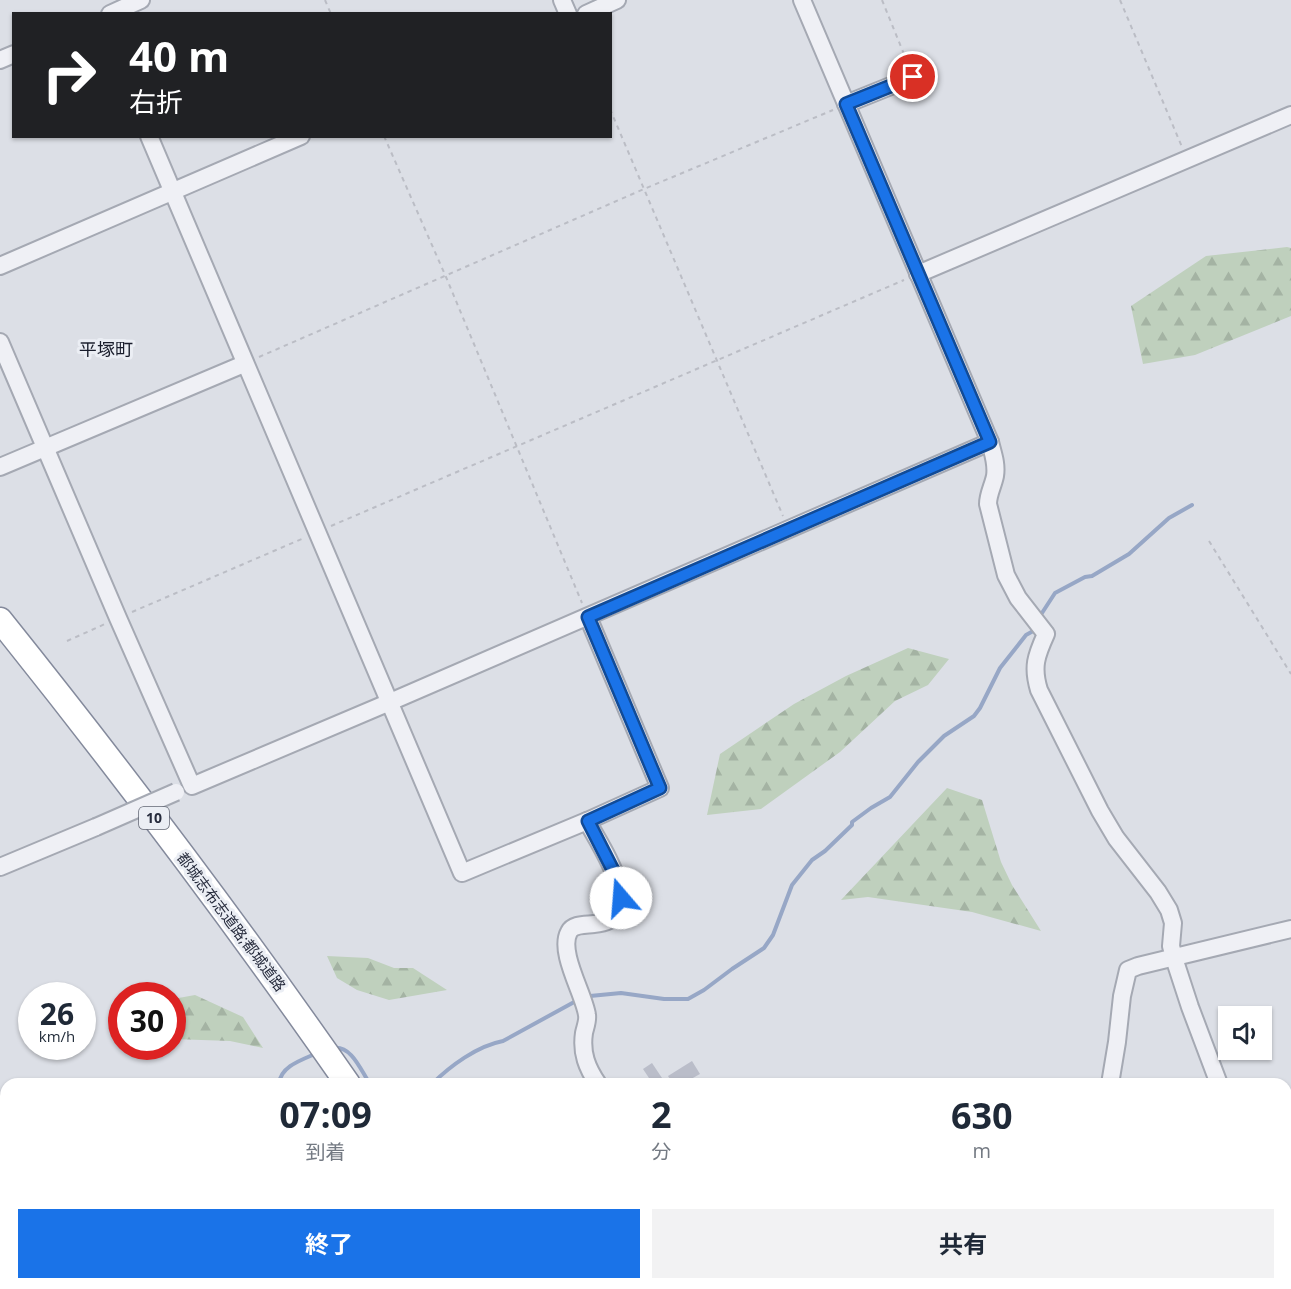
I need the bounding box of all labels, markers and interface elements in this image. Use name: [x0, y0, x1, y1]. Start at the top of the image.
text: 40 m: [129, 27, 229, 84]
icon: right: [30, 36, 108, 114]
pin: [887, 51, 938, 102]
icon: arrive: [896, 60, 929, 93]
text: 右折: [129, 83, 183, 120]
district label: 平塚町: [79, 337, 133, 361]
road number: 10: [139, 807, 169, 829]
street label: 都城志布志道路;都城道路: [173, 848, 291, 995]
position arrow: [589, 866, 653, 930]
speed limit sign: 30: [108, 982, 186, 1060]
text: 26: [40, 993, 74, 1034]
map controls: [1218, 1006, 1272, 1060]
button: sound: [1218, 1006, 1272, 1060]
text: km/h: [39, 1026, 75, 1046]
text: 07:09: [279, 1090, 372, 1139]
text: 2: [651, 1090, 672, 1139]
text: 630: [951, 1091, 1013, 1140]
text: m: [973, 1137, 991, 1164]
text: 到着: [306, 1138, 346, 1165]
text: 分: [651, 1138, 671, 1165]
button: 終了: [18, 1209, 640, 1278]
button: 共有: [652, 1209, 1274, 1278]

